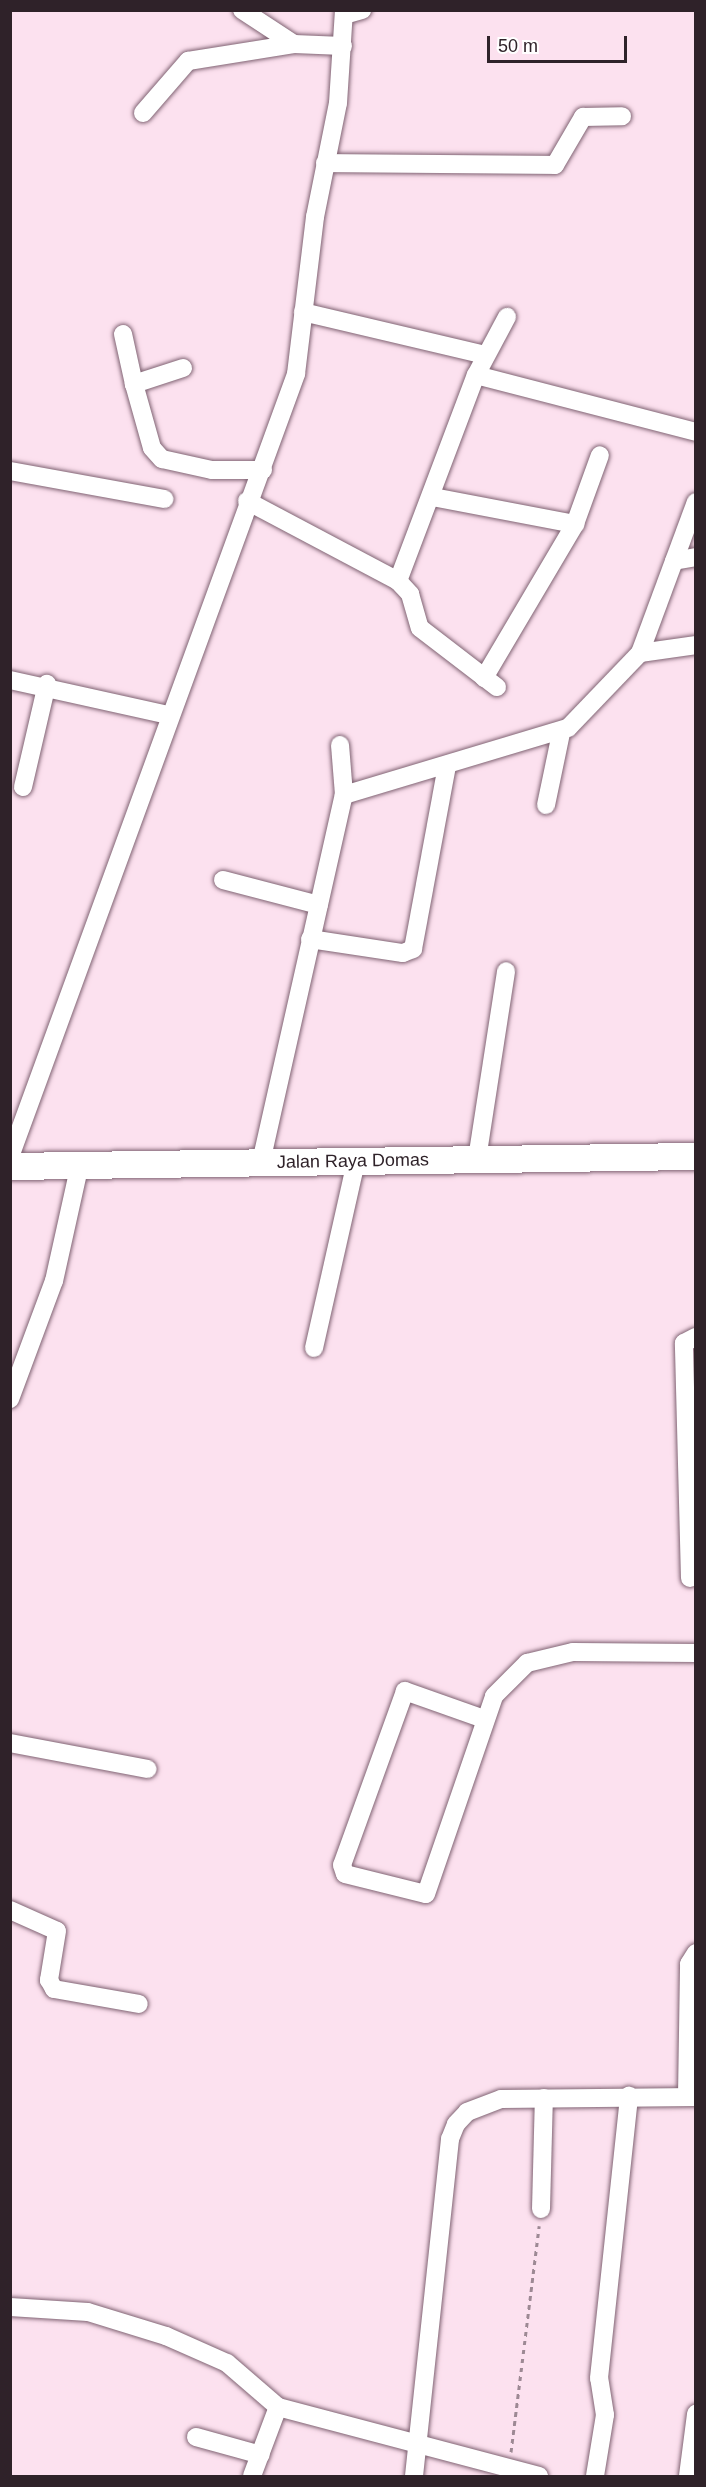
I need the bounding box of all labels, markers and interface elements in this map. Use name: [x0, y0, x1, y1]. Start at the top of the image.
scale bar: [490, 24, 630, 62]
text: 50 m: [498, 36, 538, 56]
street label: Jalan Raya Domas: [277, 1149, 429, 1173]

